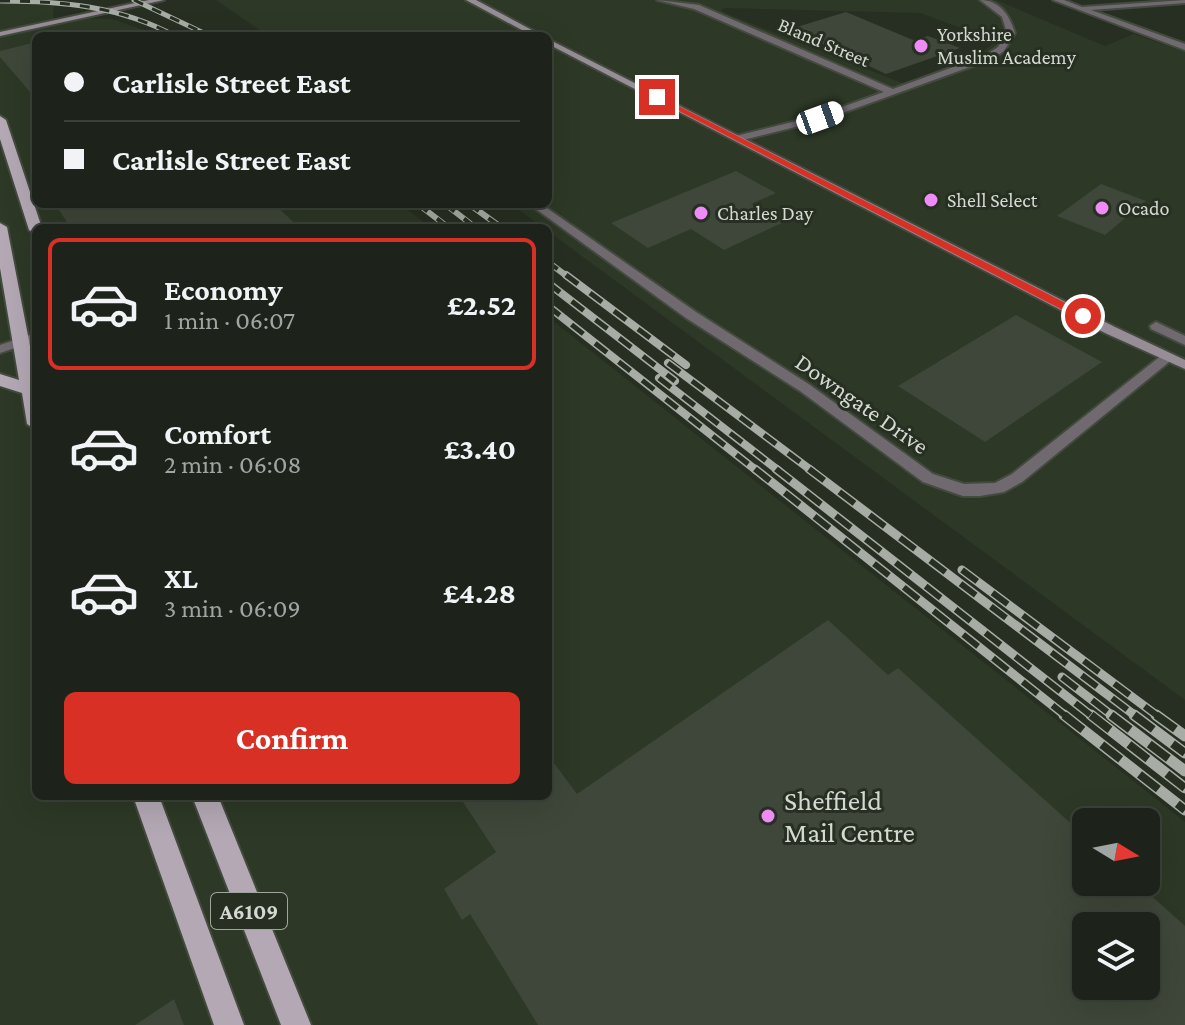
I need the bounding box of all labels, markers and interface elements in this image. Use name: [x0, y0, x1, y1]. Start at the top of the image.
street label: Bland Street: [775, 13, 873, 71]
place label: Yorkshire Muslim Academy: [937, 23, 1077, 69]
marker: Yorkshire Muslim Academy: [912, 37, 930, 55]
text: Carlisle Street East: [112, 66, 351, 99]
route end: [639, 79, 675, 115]
car: [793, 99, 847, 137]
text: Carlisle Street East: [112, 143, 351, 176]
place label: Shell Select: [947, 189, 1038, 211]
marker: Shell Select: [922, 191, 940, 209]
place label: Ocado: [1118, 197, 1169, 219]
marker: Ocado: [1093, 199, 1111, 217]
place label: Charles Day: [717, 202, 814, 225]
marker: Charles Day: [692, 204, 710, 222]
icon: car: [68, 268, 140, 340]
text: Economy: [164, 273, 283, 306]
text: £2.52: [447, 288, 516, 321]
route start: [1065, 298, 1101, 334]
text: 1 min · 06:07: [164, 306, 295, 335]
street label: Downgate Drive: [791, 348, 934, 459]
icon: car: [68, 412, 140, 484]
text: Comfort: [164, 417, 271, 450]
text: £3.40: [444, 432, 516, 465]
text: 2 min · 06:08: [164, 450, 301, 479]
icon: car: [68, 556, 140, 628]
text: XL: [164, 561, 198, 594]
text: £4.28: [443, 576, 516, 609]
text: 3 min · 06:09: [164, 594, 301, 623]
button: Confirm: [64, 692, 520, 784]
place label: Sheffield Mail Centre: [784, 785, 915, 848]
marker: Sheffield Mail Centre: [759, 807, 777, 825]
north arrow: [1072, 808, 1160, 896]
map controls: [1072, 808, 1160, 1000]
road number: A6109: [211, 893, 287, 929]
button: layers: [1072, 912, 1160, 1000]

